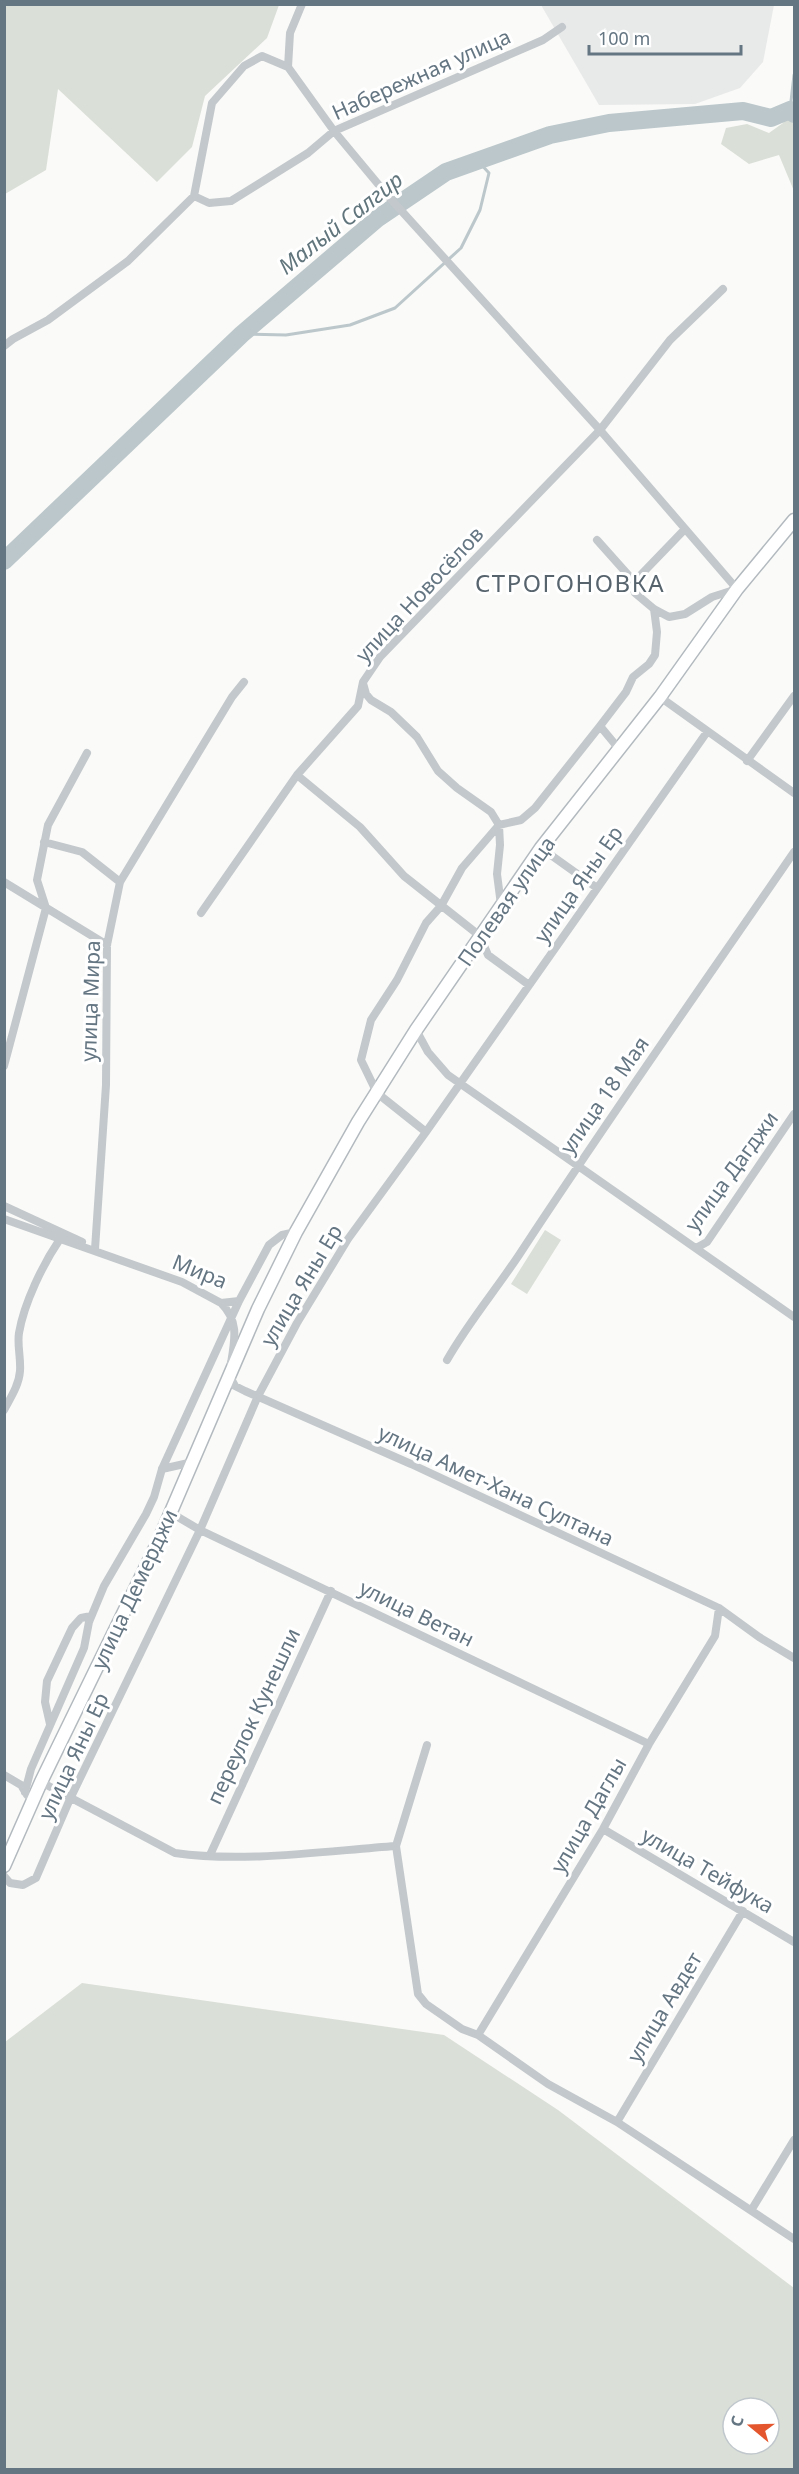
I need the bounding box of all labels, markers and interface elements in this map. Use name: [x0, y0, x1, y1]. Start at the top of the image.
scale bar: [589, 18, 740, 56]
street label: Набережная улица: [327, 22, 515, 126]
text: 100 m: [598, 26, 650, 50]
water label: Малый Салгир: [272, 164, 408, 280]
street label: улица Новосёлов: [349, 520, 489, 668]
district label: СТРОГОНОВКА: [475, 566, 665, 599]
street label: улица Яны Ер: [527, 820, 629, 948]
street label: Полевая улица: [451, 831, 561, 971]
street label: улица Мира: [74, 940, 106, 1062]
street label: улица 18 Мая: [553, 1031, 655, 1159]
street label: улица Дагджи: [678, 1105, 784, 1237]
street label: улица Яны Ер: [254, 1219, 348, 1351]
street label: Мира: [169, 1247, 231, 1295]
street label: улица Амет-Хана Султана: [374, 1418, 618, 1552]
street label: улица Демерджи: [85, 1504, 183, 1674]
street label: улица Ветан: [355, 1573, 479, 1653]
street label: переулок Кунешли: [200, 1623, 306, 1809]
street label: улица Яны Ер: [31, 1688, 115, 1824]
street label: улица Даглы: [544, 1752, 632, 1878]
street label: улица Тейфука: [637, 1821, 779, 1919]
street label: улица Авдет: [620, 1946, 708, 2067]
north arrow: [721, 2396, 781, 2456]
text: С: [725, 2413, 749, 2430]

